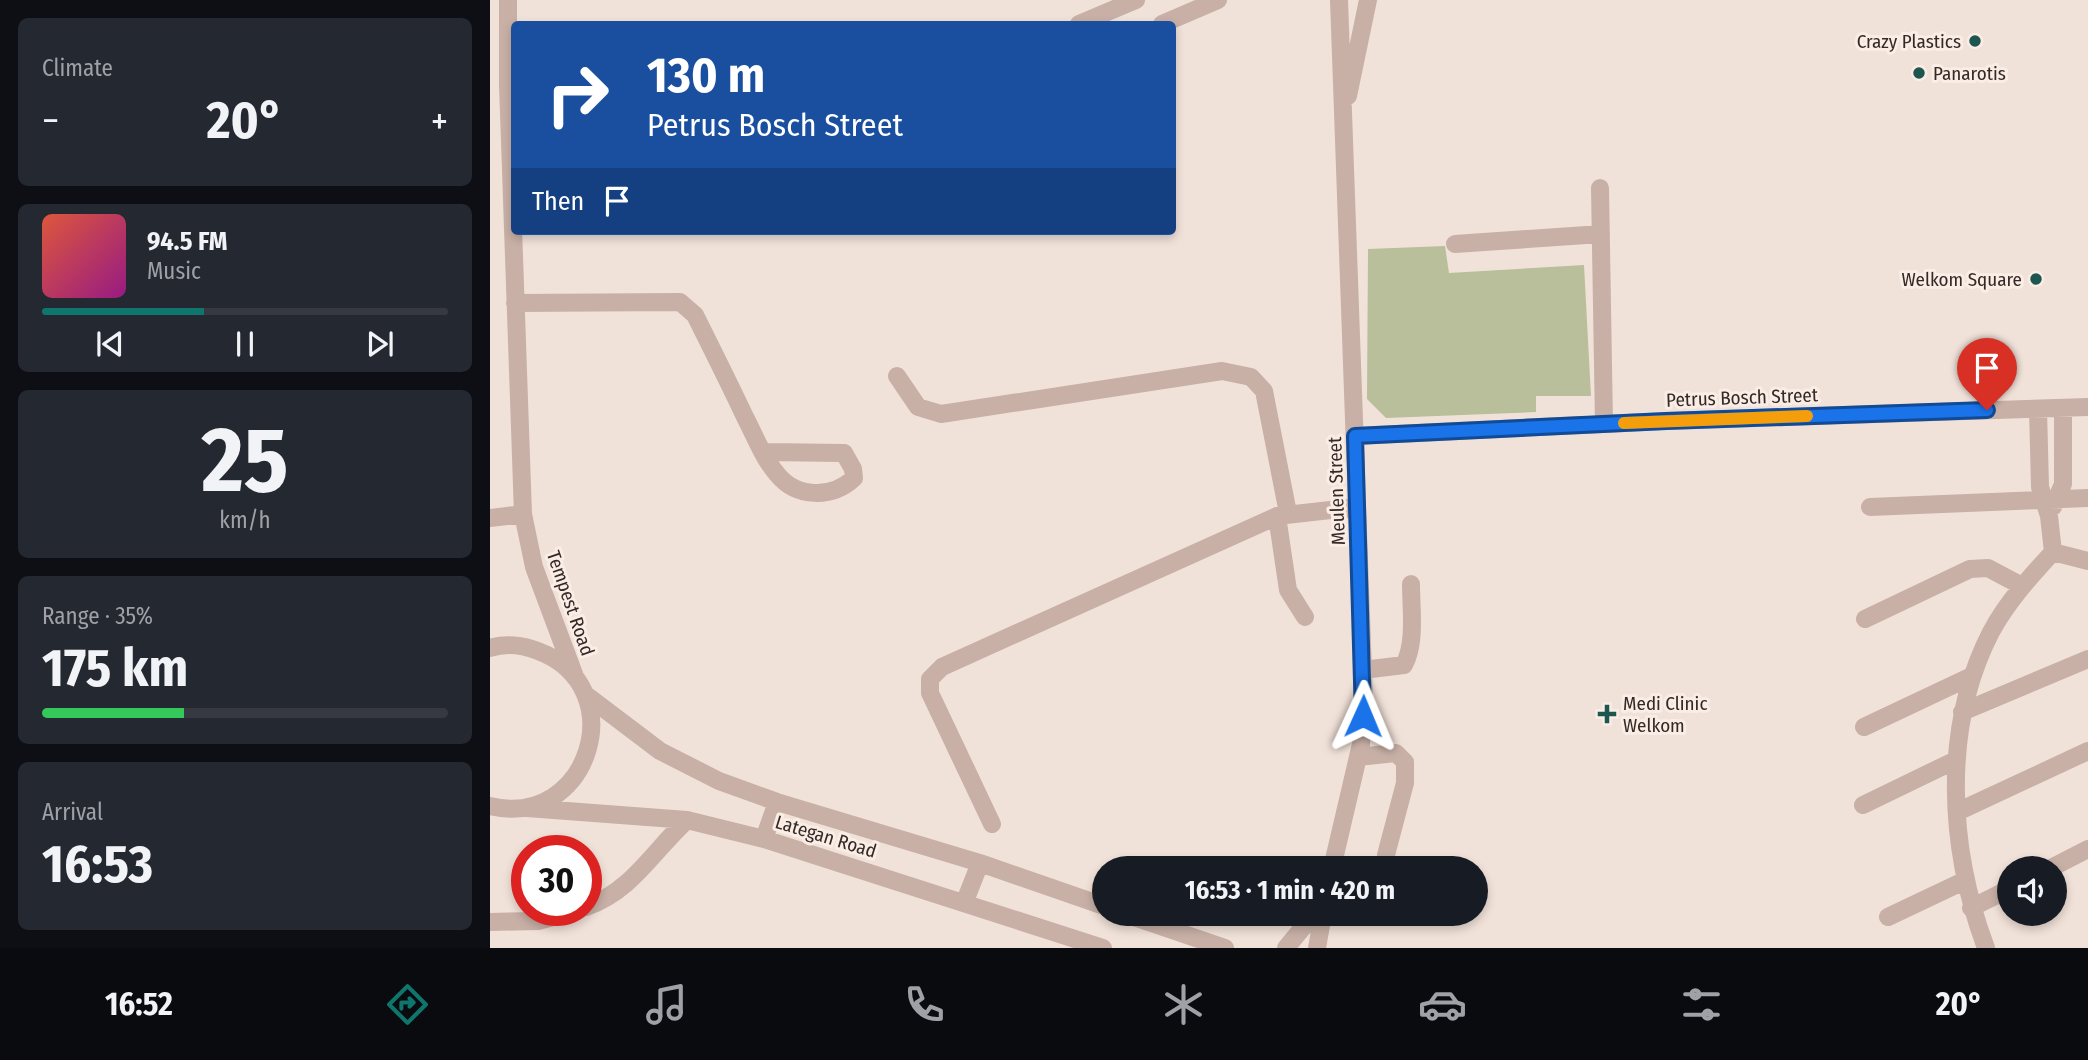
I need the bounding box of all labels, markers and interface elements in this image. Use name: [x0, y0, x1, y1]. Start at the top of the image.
place label: Crazy Plastics: [1857, 30, 1961, 53]
marker: Crazy Plastics: [1967, 33, 1983, 49]
text: 130 m: [647, 46, 765, 105]
icon: right: [532, 49, 623, 140]
text: Climate: [42, 54, 113, 82]
place label: Panarotis: [1933, 62, 2006, 85]
marker: Panarotis: [1911, 65, 1927, 81]
text: 20°: [207, 89, 283, 152]
text: −: [42, 98, 59, 144]
text: +: [431, 98, 448, 144]
text: Petrus Bosch Street: [647, 106, 903, 144]
icon: arrive: [598, 182, 636, 220]
text: Then: [532, 186, 584, 217]
text: 94.5 FM: [147, 226, 228, 257]
text: Music: [147, 257, 201, 285]
place label: Welkom Square: [1901, 268, 2022, 291]
marker: Welkom Square: [2028, 271, 2044, 287]
icon: previous: [91, 325, 129, 363]
icon: pause: [226, 325, 264, 363]
icon: next: [361, 325, 399, 363]
pin: [1957, 338, 2017, 410]
icon: arrive: [1968, 349, 2006, 387]
street label: Petrus Bosch Street: [1666, 383, 1819, 412]
text: 25: [202, 406, 288, 515]
street label: Meulen Street: [1323, 436, 1350, 546]
text: km/h: [219, 506, 271, 534]
street label: Tempest Road: [542, 548, 599, 659]
text: Range · 35%: [42, 602, 153, 630]
text: 175 km: [42, 637, 188, 700]
position arrow: [1326, 679, 1400, 753]
place label: Medi Clinic Welkom: [1623, 692, 1708, 737]
marker: Medi Clinic Welkom: [1597, 704, 1617, 724]
text: Arrival: [42, 798, 103, 826]
street label: Lategan Road: [772, 810, 879, 863]
text: 16:53: [42, 833, 153, 896]
speed limit sign: 30: [511, 835, 602, 926]
map controls: [1997, 856, 2067, 926]
button: sound: [1997, 856, 2067, 926]
text: 16:53 · 1 min · 420 m: [1185, 875, 1395, 906]
icon: directions: [383, 980, 432, 1029]
icon: music: [642, 980, 691, 1029]
icon: phone: [900, 980, 949, 1029]
icon: climate: [1159, 980, 1208, 1029]
icon: car: [1418, 980, 1467, 1029]
icon: filters: [1677, 980, 1726, 1029]
text: 16:52: [105, 985, 173, 1023]
text: 20°: [1936, 985, 1983, 1023]

